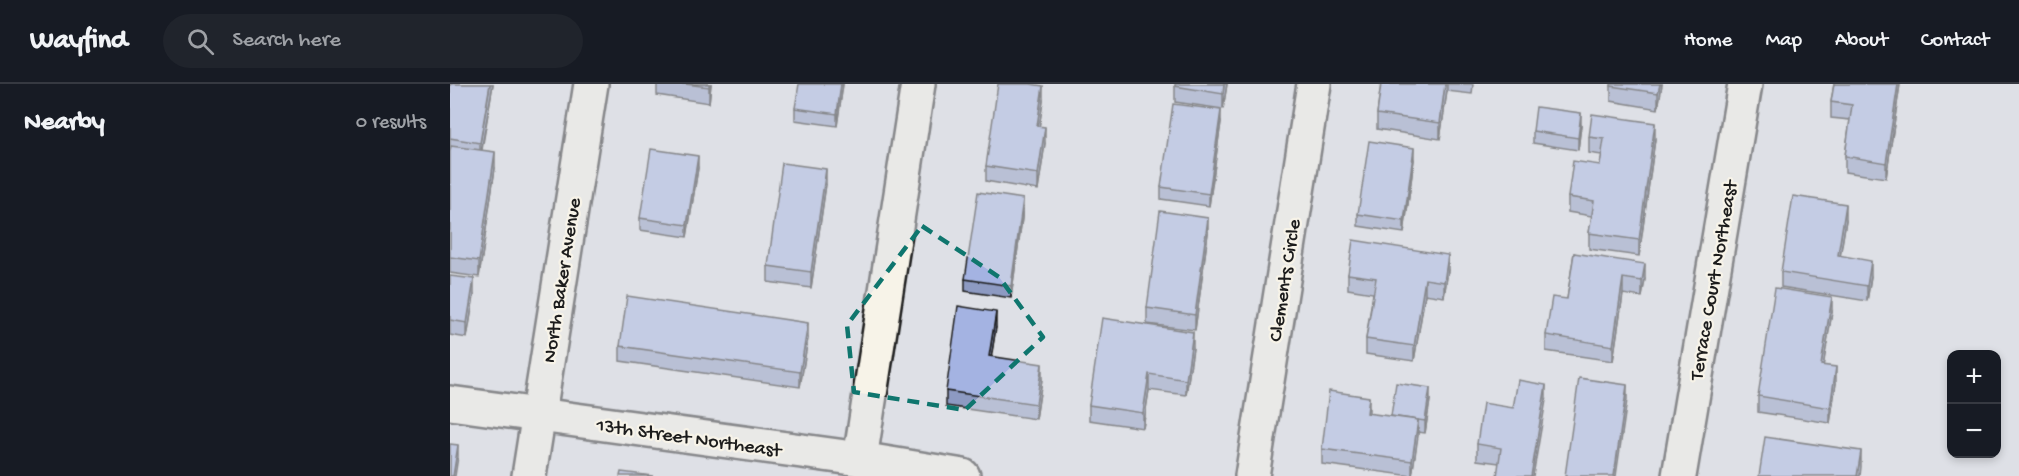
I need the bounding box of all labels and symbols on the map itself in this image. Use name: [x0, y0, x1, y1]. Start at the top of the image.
street label: Terrace Court Northeast: [1686, 177, 1745, 383]
street label: North Baker Avenue: [539, 196, 588, 365]
street label: Clements Circle: [1265, 217, 1308, 343]
street label: 13th Street Northeast: [594, 415, 784, 464]

